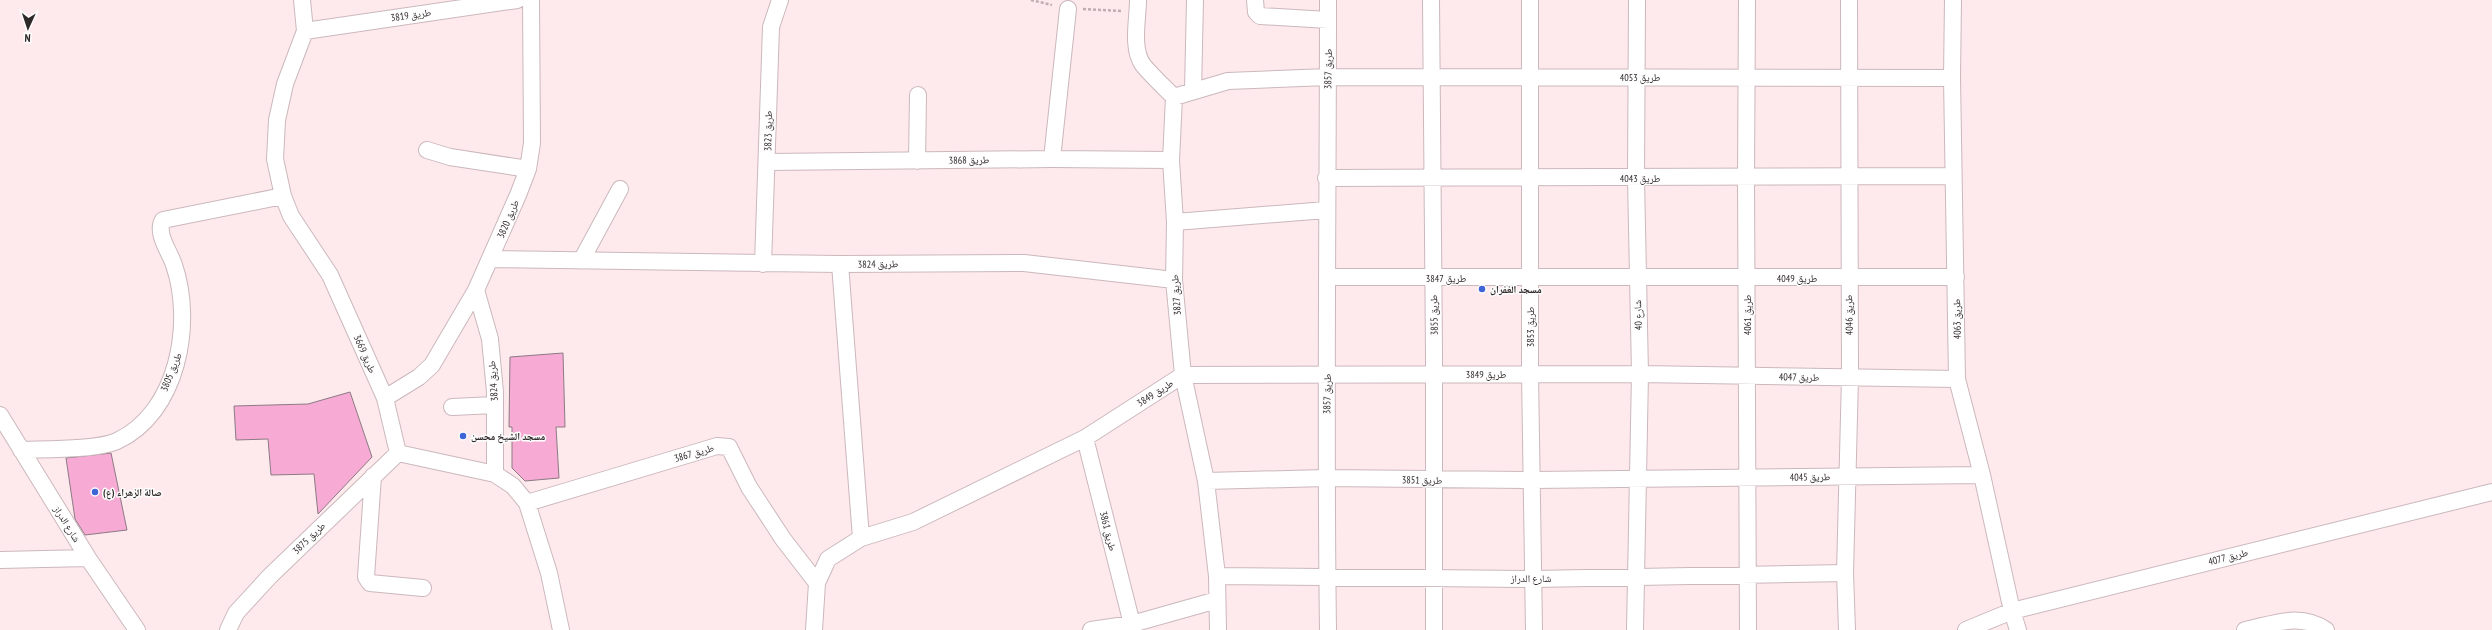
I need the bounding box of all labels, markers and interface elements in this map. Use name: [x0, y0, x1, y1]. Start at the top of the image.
street label: طريق 3819: [390, 6, 432, 24]
north arrow: [8, 8, 48, 48]
text: N: [24, 31, 31, 45]
street label: طريق 3857: [1321, 48, 1335, 89]
street label: طريق 4053: [1620, 71, 1661, 84]
street label: طريق 3823: [761, 110, 775, 151]
street label: طريق 3868: [949, 153, 990, 167]
street label: طريق 4043: [1620, 172, 1661, 185]
street label: طريق 3820: [494, 197, 522, 240]
street label: طريق 3824: [858, 257, 899, 271]
street label: طريق 3847: [1426, 272, 1467, 285]
street label: طريق 4049: [1777, 272, 1818, 285]
street label: طريق 3827: [1168, 274, 1184, 316]
place label: مسجد الغفران: [1490, 283, 1542, 296]
marker: مسجد الغفران: [1477, 284, 1487, 294]
street label: طريق 3855: [1427, 294, 1441, 335]
street label: طريق 4061: [1741, 294, 1754, 335]
street label: طريق 4046: [1842, 294, 1856, 335]
street label: طريق 4063: [1950, 298, 1964, 339]
street label: شارع 40: [1631, 299, 1645, 330]
street label: طريق 3853: [1524, 306, 1537, 347]
street label: طريق 3669: [351, 333, 379, 376]
street label: طريق 3805: [157, 350, 185, 393]
street label: طريق 3824: [485, 360, 501, 402]
street label: طريق 3849: [1466, 368, 1507, 381]
street label: طريق 4047: [1779, 370, 1820, 384]
street label: طريق 3857: [1320, 373, 1334, 414]
street label: طريق 3849: [1134, 376, 1176, 410]
place label: مسجد الشيخ محسن: [471, 430, 546, 444]
marker: مسجد الشيخ محسن: [458, 431, 468, 441]
street label: طريق 3867: [673, 441, 716, 465]
street label: طريق 4045: [1790, 470, 1831, 484]
street label: طريق 3851: [1402, 473, 1443, 487]
place label: (ع) صالة الزهراء: [103, 486, 162, 500]
marker: (ع) صالة الزهراء: [90, 487, 100, 497]
street label: شارع الدراز: [50, 503, 83, 545]
street label: طريق 3861: [1097, 510, 1119, 553]
street label: طريق 3875: [290, 519, 328, 557]
street label: طريق 4077: [2207, 546, 2250, 568]
street label: شارع الدراز: [1510, 572, 1552, 585]

